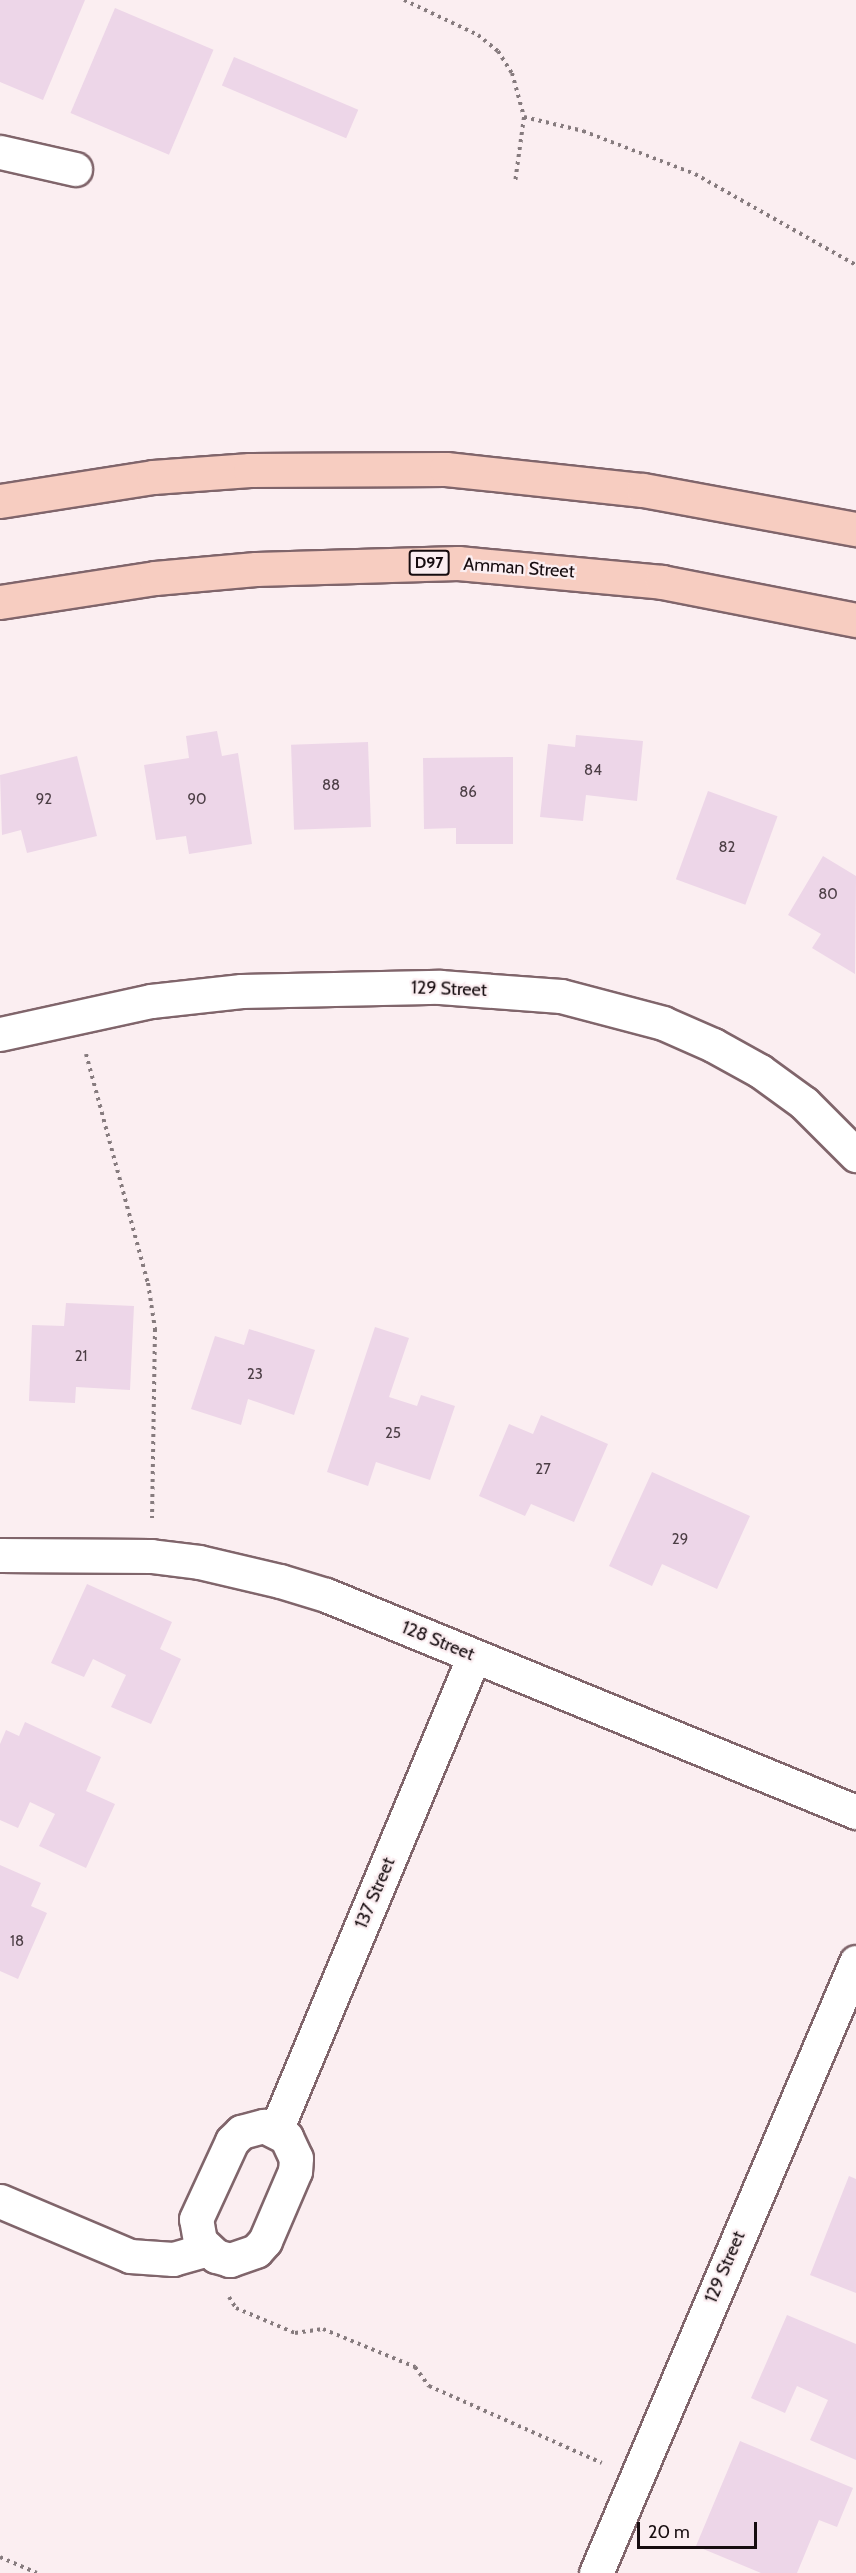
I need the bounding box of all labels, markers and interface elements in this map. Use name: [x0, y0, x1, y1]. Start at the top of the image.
road number: D97: [408, 550, 450, 576]
street label: Amman Street: [463, 553, 575, 583]
house number: 84: [584, 762, 602, 780]
house number: 88: [322, 777, 340, 795]
house number: 86: [459, 784, 477, 802]
house number: 92: [36, 791, 52, 809]
house number: 90: [188, 791, 206, 809]
house number: 82: [719, 839, 735, 857]
house number: 80: [818, 886, 838, 904]
street label: 129 Street: [411, 977, 487, 1001]
house number: 21: [75, 1348, 87, 1366]
house number: 23: [247, 1366, 263, 1384]
house number: 25: [385, 1425, 401, 1443]
house number: 27: [535, 1461, 551, 1479]
house number: 29: [672, 1531, 688, 1549]
street label: 128 Street: [398, 1617, 478, 1665]
street label: 137 Street: [350, 1854, 400, 1932]
house number: 18: [10, 1933, 24, 1951]
street label: 129 Street: [700, 2228, 750, 2306]
scale bar: [640, 2510, 760, 2548]
text: 20 m: [648, 2521, 690, 2543]

